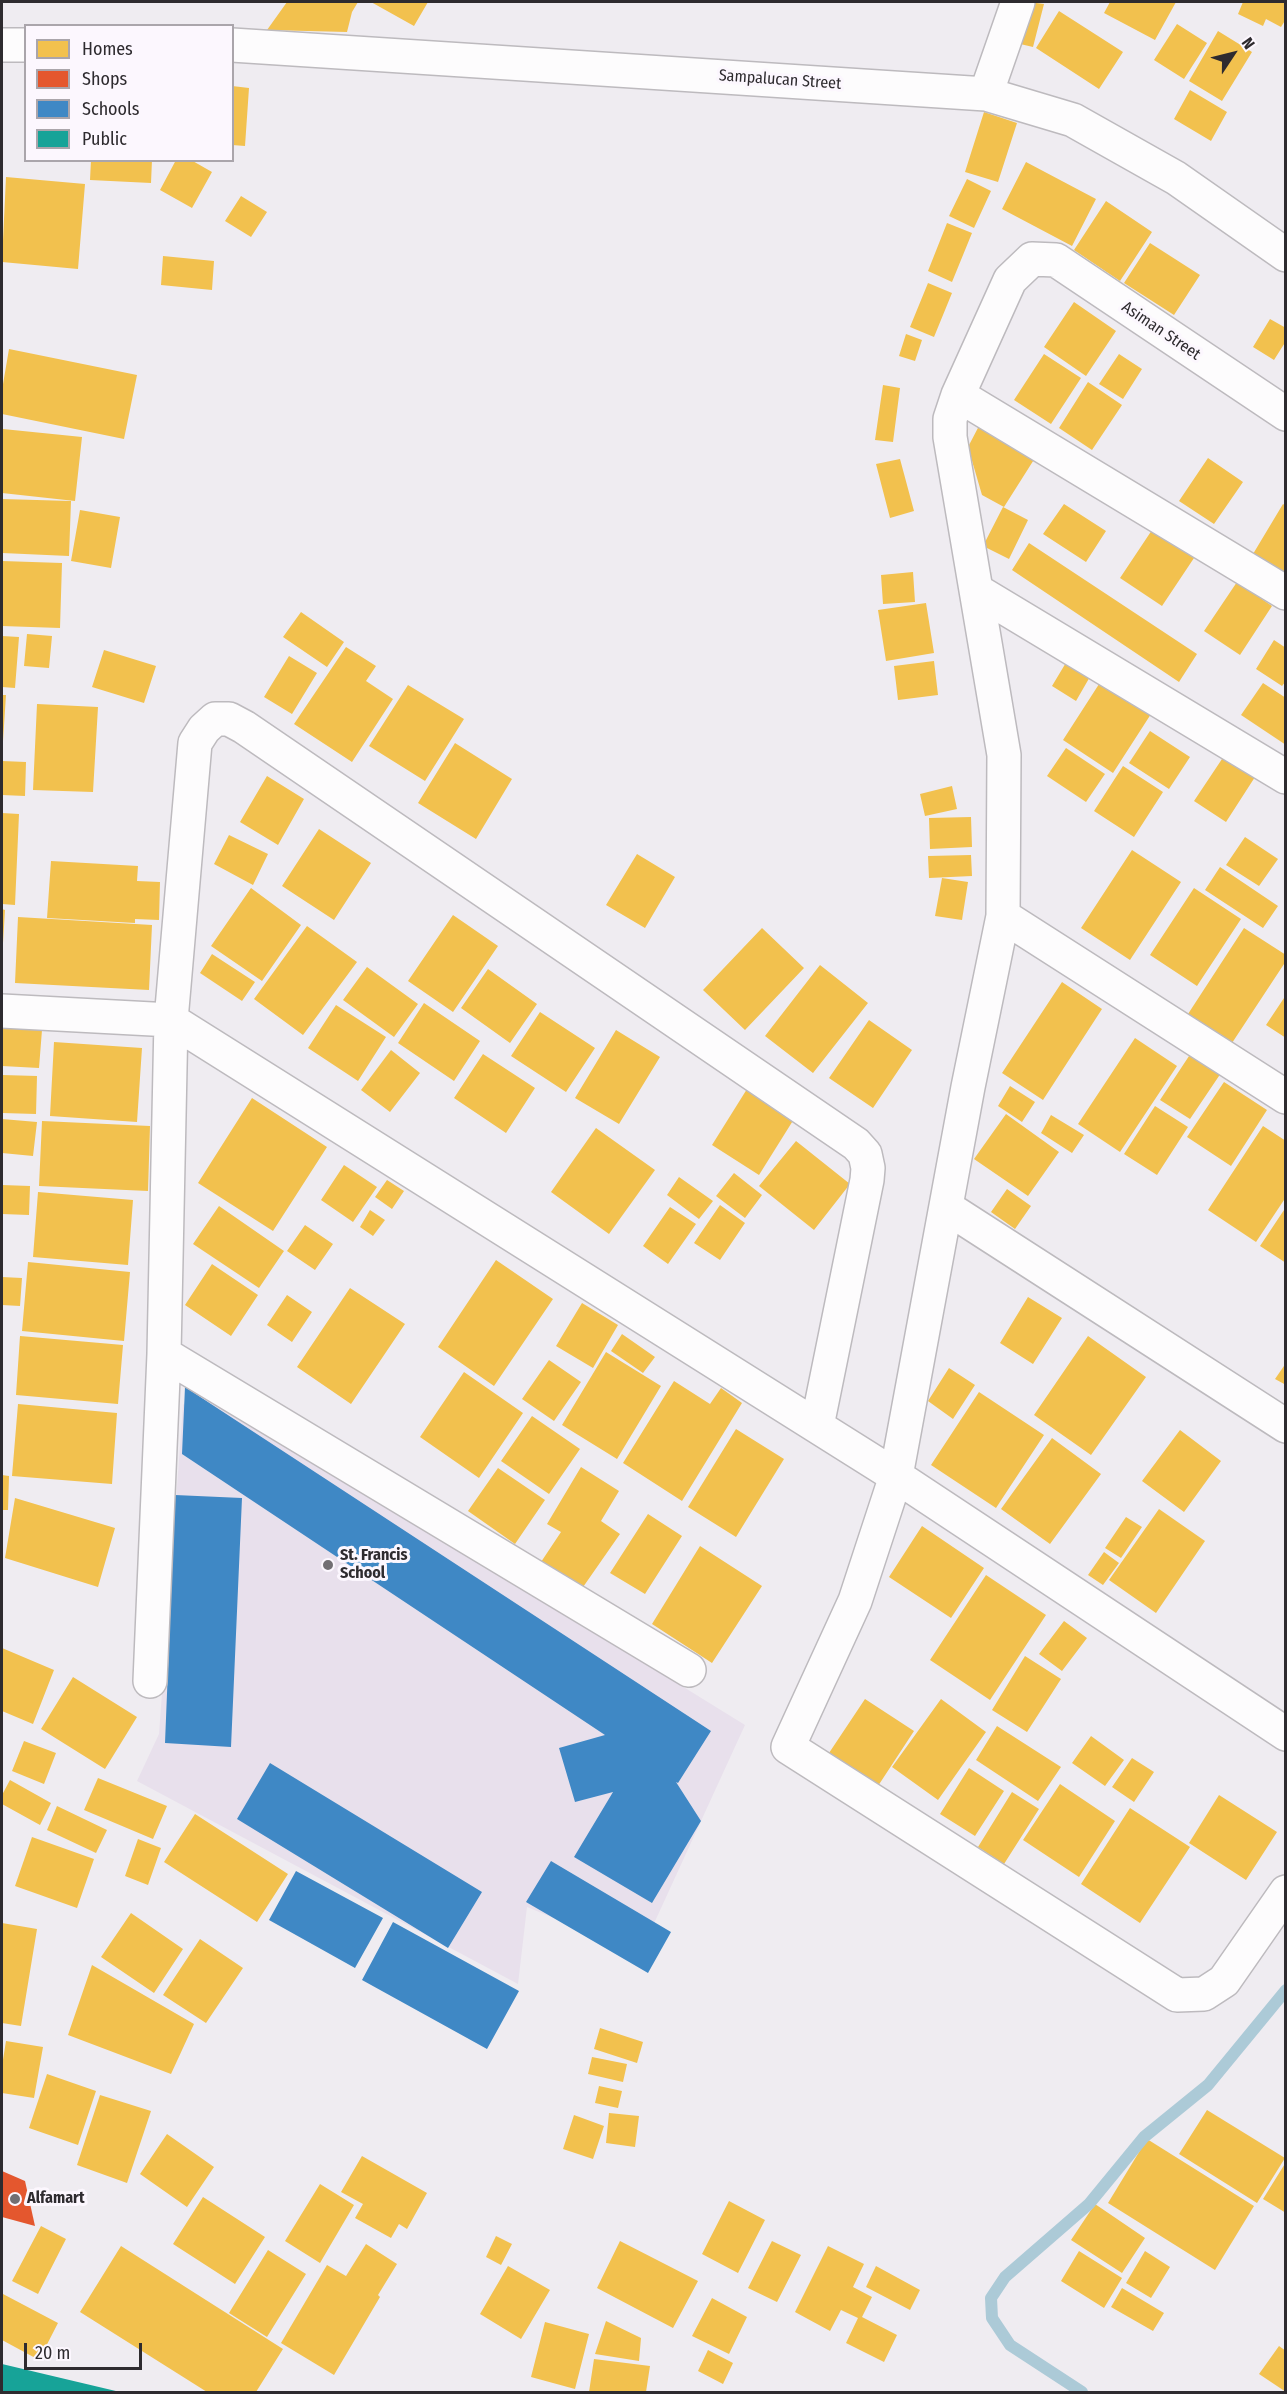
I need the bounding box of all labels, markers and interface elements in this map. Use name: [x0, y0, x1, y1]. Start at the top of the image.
legend: [24, 24, 234, 162]
north arrow: [1203, 24, 1263, 84]
text: N: [1238, 34, 1259, 53]
text: Homes: [82, 38, 133, 60]
street label: Sampalucan Street: [718, 66, 842, 94]
text: Shops: [82, 68, 127, 90]
text: Schools: [82, 98, 140, 120]
text: Public: [82, 128, 127, 150]
street label: Asiman Street: [1118, 298, 1204, 364]
place label: St. Francis School: [340, 1546, 407, 1584]
marker: St. Francis School: [321, 1558, 335, 1572]
place label: Alfamart: [27, 2189, 85, 2209]
marker: Alfamart: [8, 2192, 22, 2206]
scale bar: [27, 2331, 146, 2369]
text: 20 m: [35, 2342, 70, 2364]

